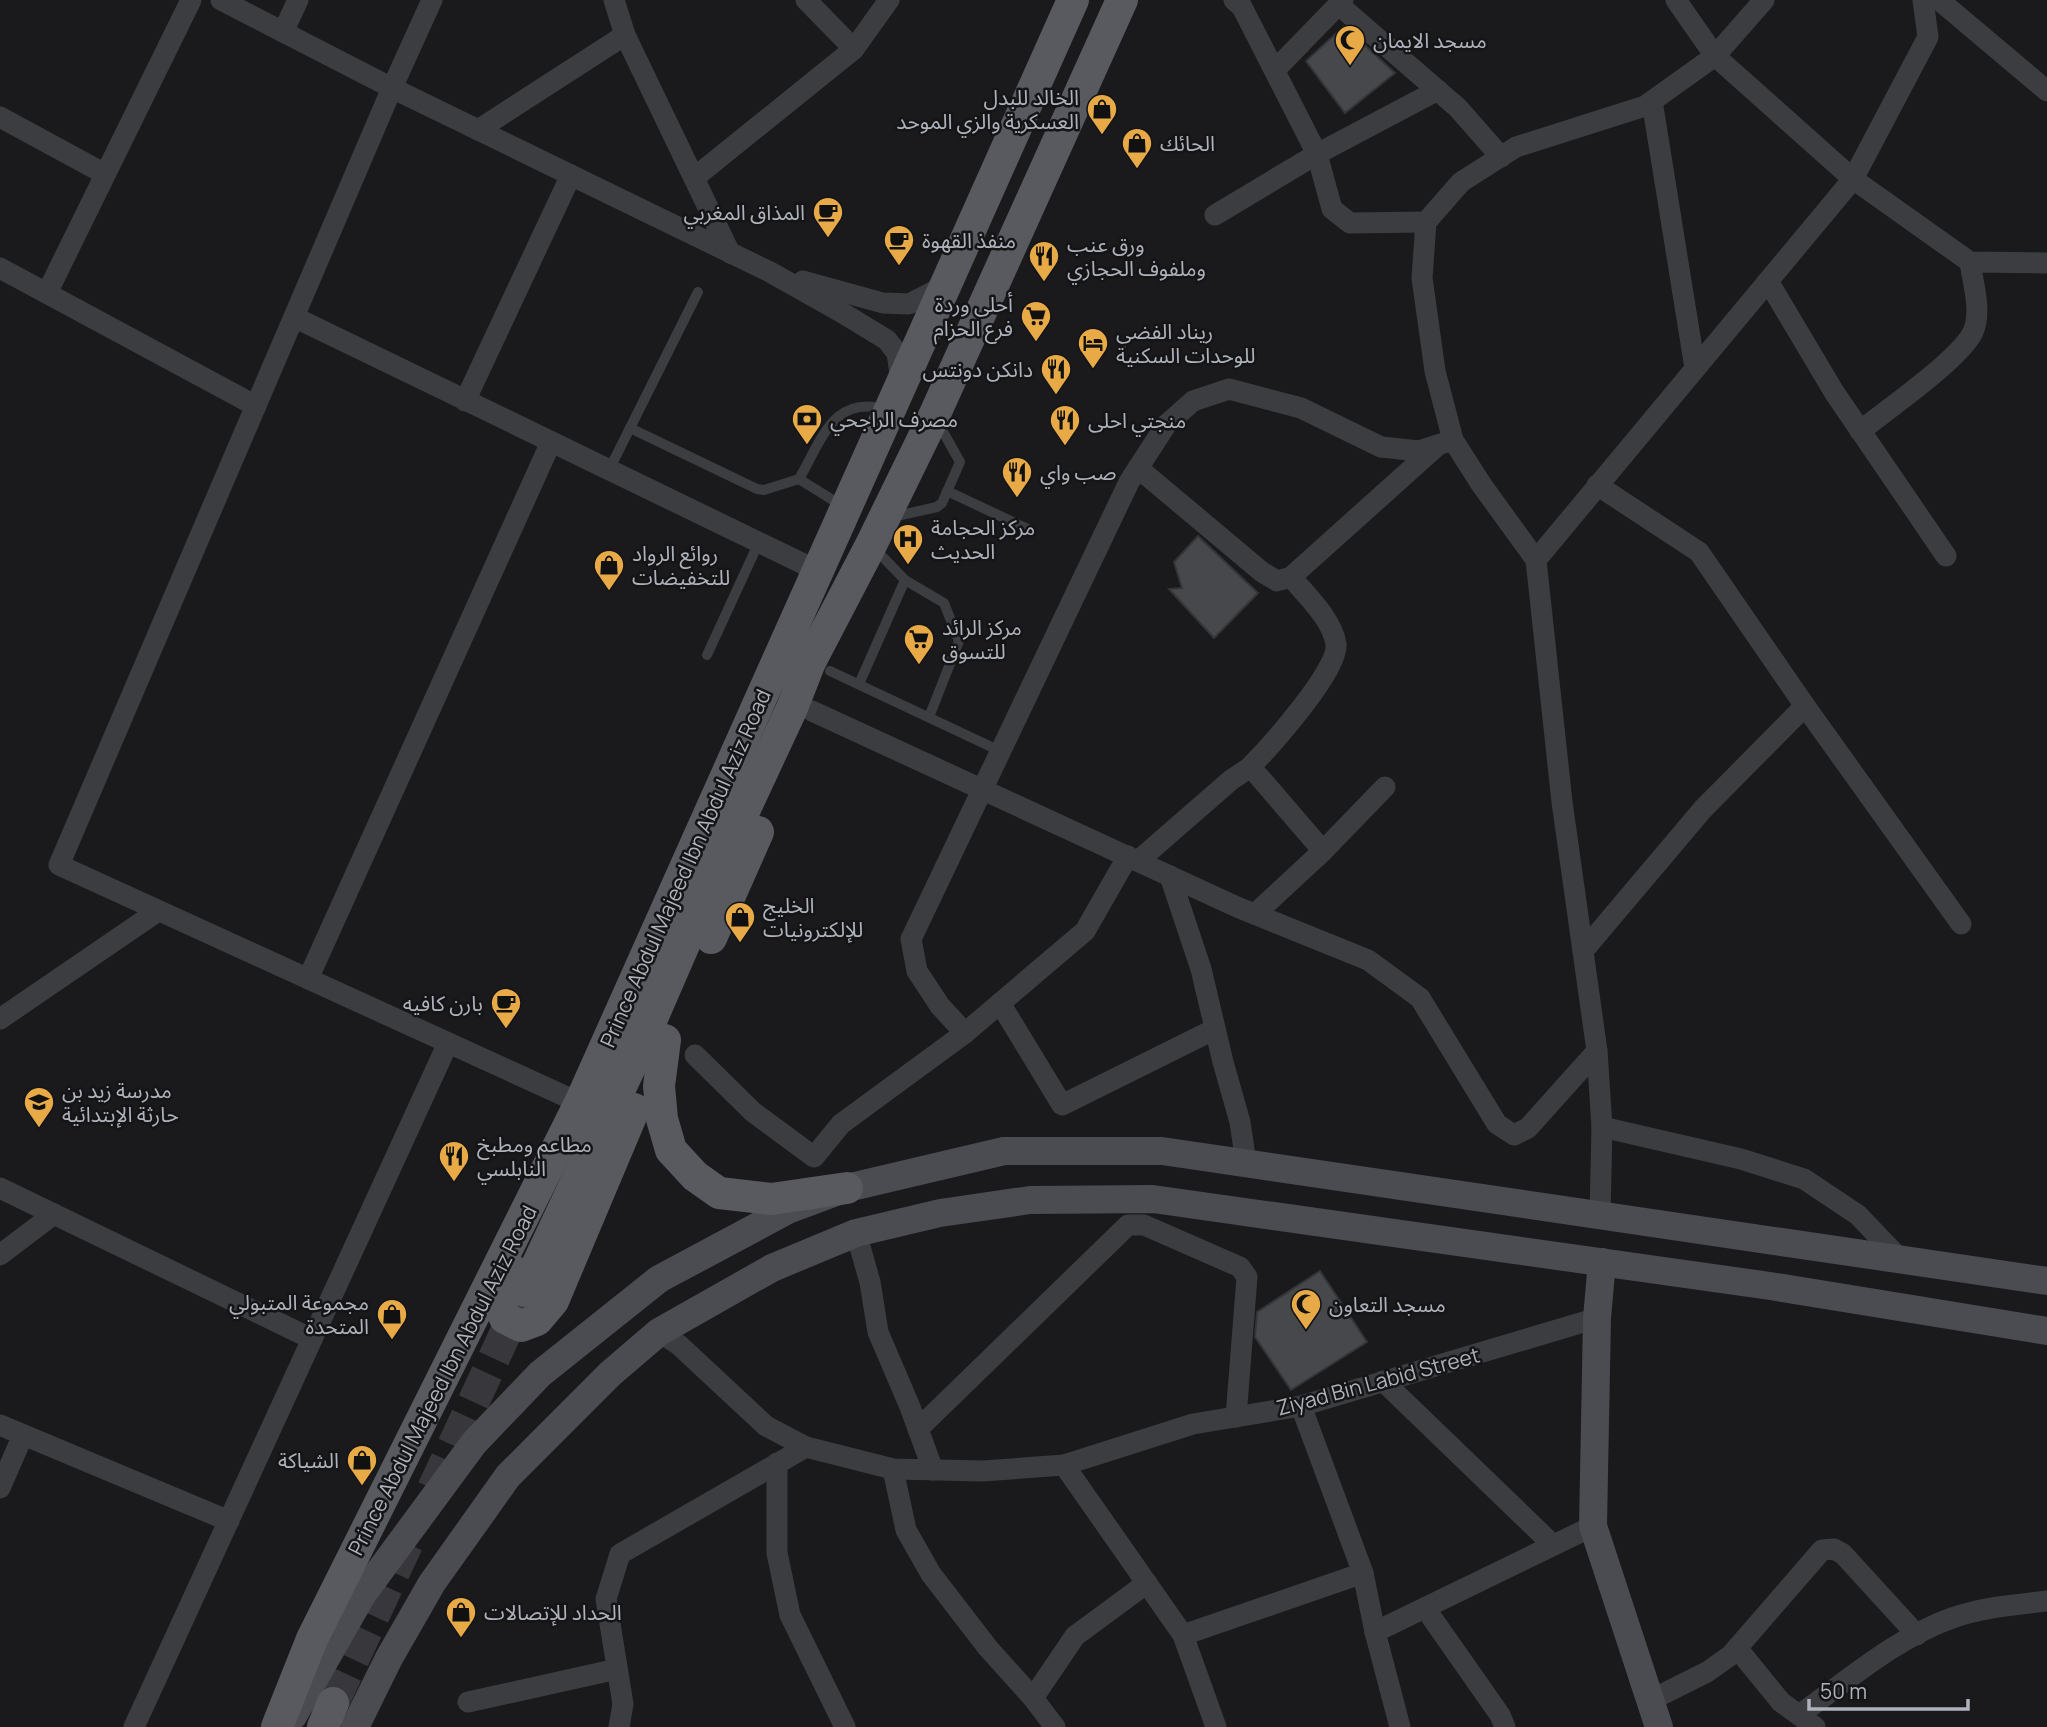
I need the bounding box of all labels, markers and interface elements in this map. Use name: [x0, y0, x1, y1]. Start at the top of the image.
mosque icon: مسجد الايمان: [1333, 23, 1367, 67]
place label: مسجد الايمان: [1373, 26, 1487, 54]
place label: الخالد للبدل العسكرية والزي الموحد: [896, 83, 1079, 138]
shop icon: الخالد للبدل العسكرية والزي الموحد: [1085, 92, 1119, 136]
shop icon: الحائك: [1120, 126, 1154, 170]
place label: الحائك: [1160, 129, 1215, 157]
cafe icon: المذاق المغربي: [811, 195, 845, 239]
place label: المذاق المغربي: [683, 198, 805, 229]
cafe icon: منفذ القهوة: [882, 223, 916, 267]
place label: منفذ القهوة: [922, 226, 1016, 254]
place label: ورق عنب وملفوف الحجازي: [1067, 230, 1206, 285]
restaurant icon: ورق عنب وملفوف الحجازي: [1027, 239, 1061, 283]
place label: أحلى وردة فرع الحزام: [934, 290, 1013, 345]
supermarket icon: أحلى وردة فرع الحزام: [1019, 299, 1053, 343]
place label: ريناد الفضي للوحدات السكنية: [1116, 317, 1255, 369]
hotel icon: ريناد الفضي للوحدات السكنية: [1076, 326, 1110, 370]
restaurant icon: دانكن دونتس: [1039, 352, 1073, 396]
place label: دانكن دونتس: [923, 355, 1033, 383]
bank icon: مصرف الراجحي: [790, 402, 824, 446]
restaurant icon: منجتي احلى: [1048, 403, 1082, 447]
place label: مصرف الراجحي: [830, 405, 958, 436]
place label: منجتي احلى: [1088, 406, 1186, 437]
restaurant icon: صب واي: [1000, 455, 1034, 499]
place label: صب واي: [1040, 458, 1116, 489]
place label: مركز الحجامة الحديث: [931, 513, 1035, 565]
hospital icon: مركز الحجامة الحديث: [891, 522, 925, 566]
place label: روائع الرواد للتخفيضات: [632, 539, 730, 591]
shop icon: روائع الرواد للتخفيضات: [592, 548, 626, 592]
place label: مركز الرائد للتسوق: [942, 613, 1022, 665]
supermarket icon: مركز الرائد للتسوق: [902, 622, 936, 666]
street label: Prince Abdul Majeed Ibn Abdul Aziz Road: [593, 685, 777, 1051]
place label: الخليج للإلكترونيات: [763, 891, 863, 943]
shop icon: الخليج للإلكترونيات: [723, 900, 757, 944]
cafe icon: بارن كافيه: [489, 986, 523, 1030]
place label: بارن كافيه: [403, 989, 483, 1017]
place label: مدرسة زيد بن حارثة الإبتدائية: [62, 1076, 179, 1128]
school or university icon: مدرسة زيد بن حارثة الإبتدائية: [22, 1085, 56, 1129]
place label: مطاعم ومطبخ النابلسي: [477, 1130, 592, 1185]
restaurant icon: مطاعم ومطبخ النابلسي: [437, 1139, 471, 1183]
street label: Prince Abdul Majeed Ibn Abdul Aziz Road: [341, 1200, 543, 1560]
mosque icon: مسجد التعاون: [1289, 1287, 1323, 1331]
place label: مجموعة المتبولي المتحدة: [229, 1288, 369, 1340]
place label: مسجد التعاون: [1329, 1290, 1446, 1318]
shop icon: مجموعة المتبولي المتحدة: [375, 1297, 409, 1341]
street label: Ziyad Bin Labid Street: [1273, 1340, 1483, 1422]
shop icon: الشياكة: [345, 1443, 379, 1487]
place label: الشياكة: [278, 1446, 339, 1474]
shop icon: الحداد للإتصالات: [444, 1595, 478, 1639]
place label: الحداد للإتصالات: [484, 1598, 622, 1626]
scale bar: [1809, 1668, 1968, 1712]
text: 50 m: [1820, 1677, 1867, 1705]

